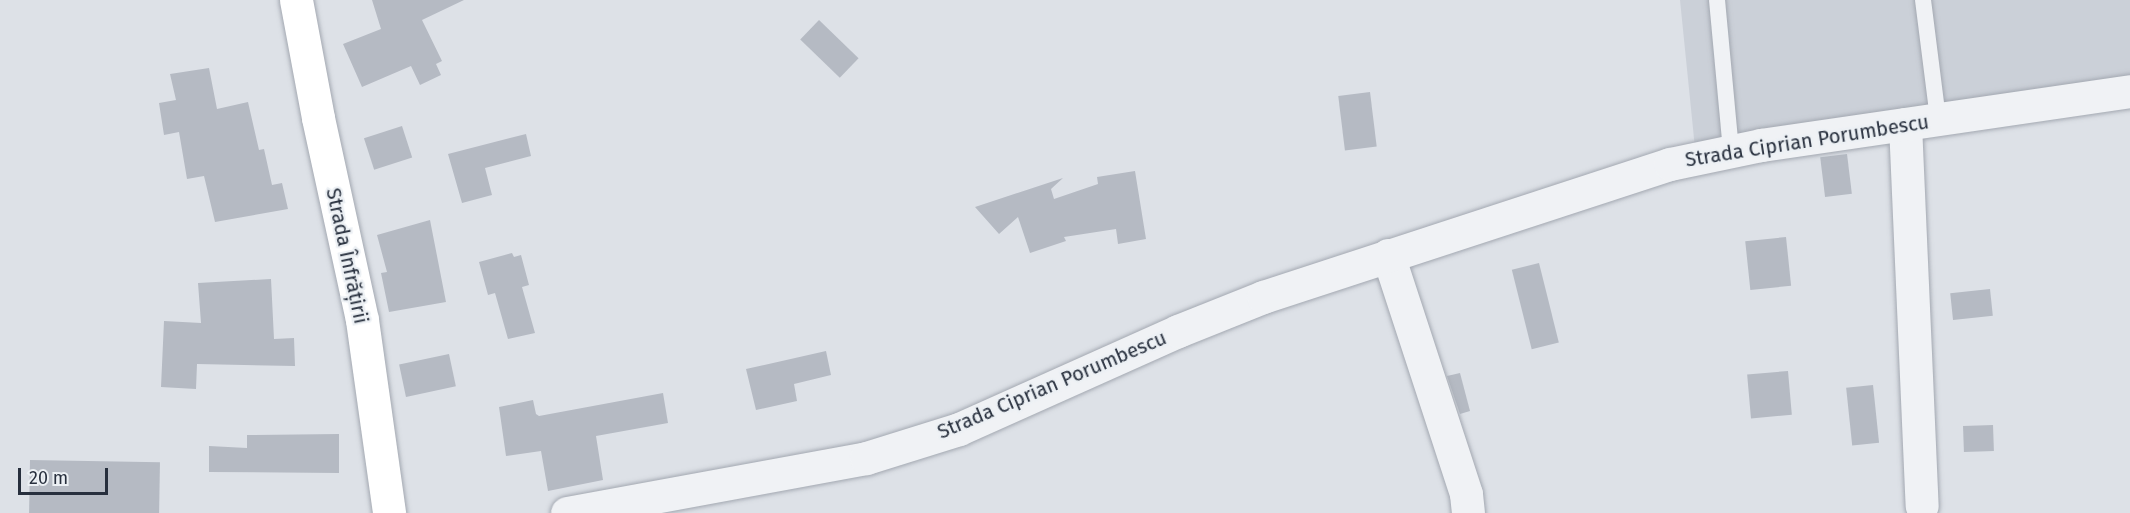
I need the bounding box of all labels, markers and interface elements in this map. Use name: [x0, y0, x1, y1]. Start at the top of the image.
street label: Strada Ciprian Porumbescu: [1683, 110, 1931, 172]
street label: Strada Înfrățirii: [321, 186, 373, 326]
street label: Strada Ciprian Porumbescu: [934, 326, 1170, 444]
scale bar: [21, 456, 111, 494]
text: 20 m: [29, 467, 68, 489]

